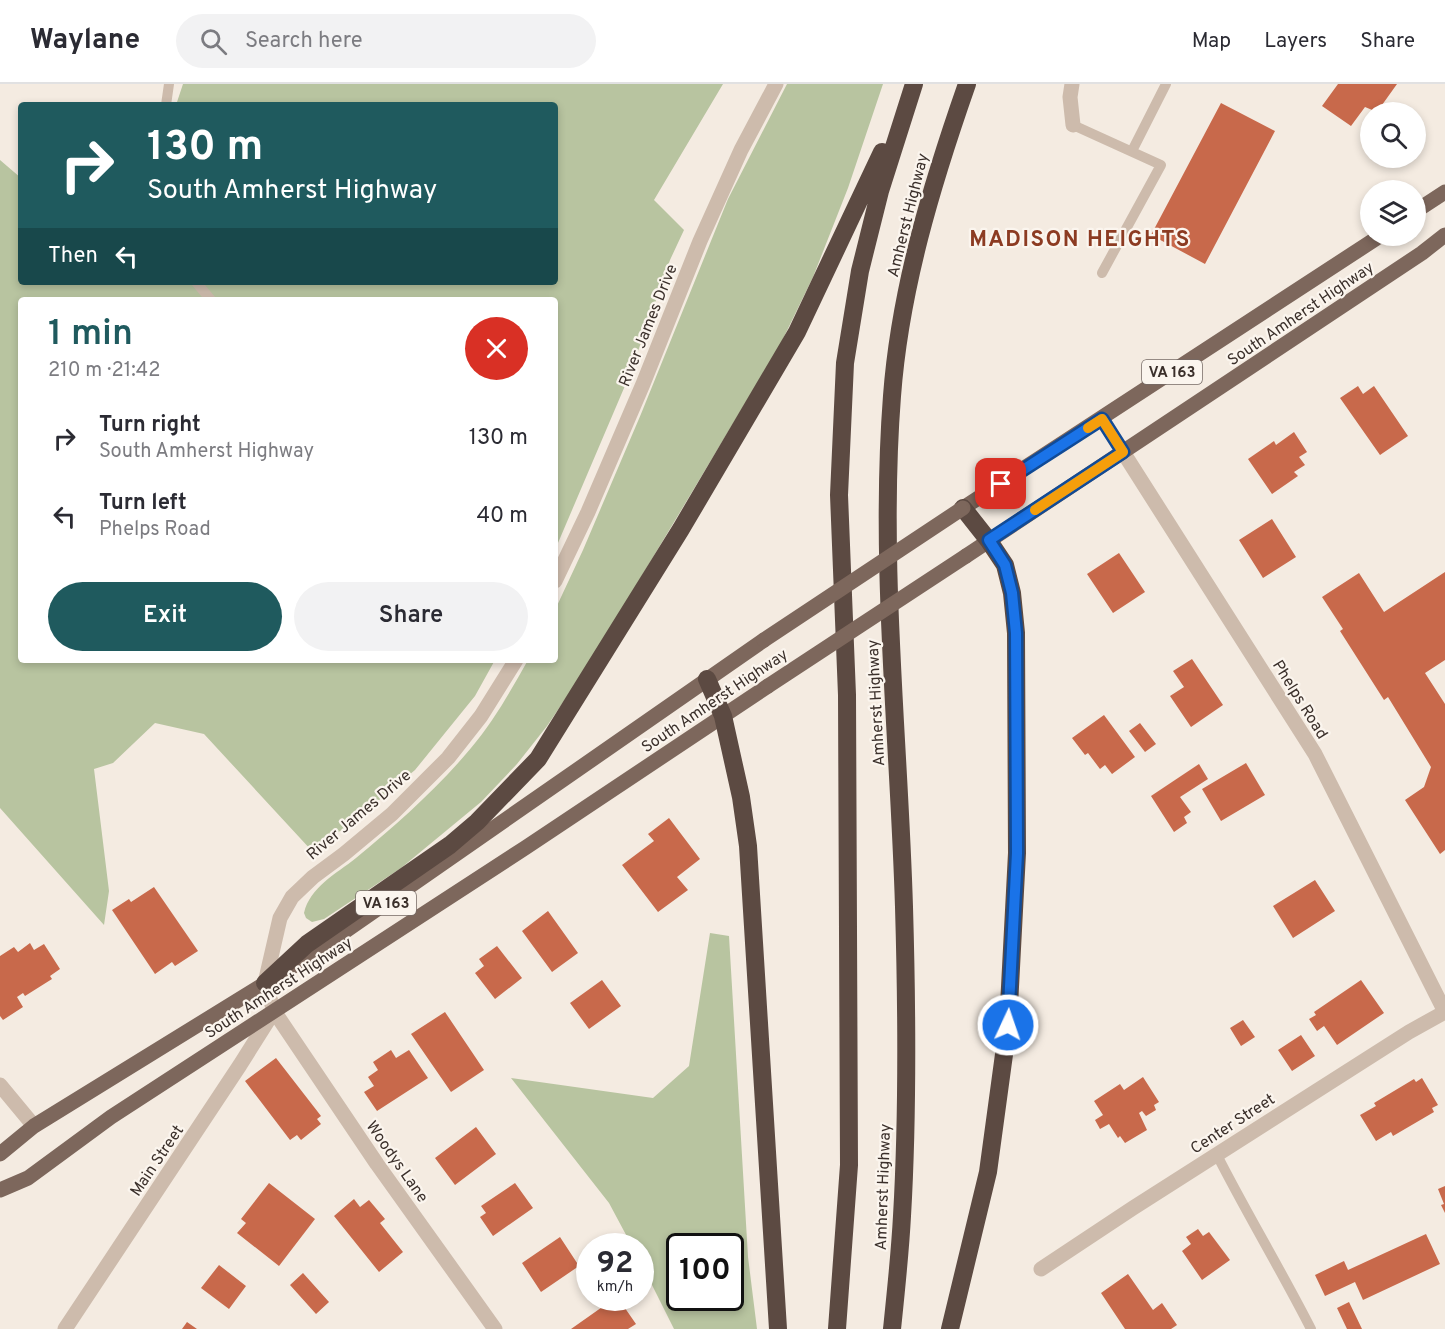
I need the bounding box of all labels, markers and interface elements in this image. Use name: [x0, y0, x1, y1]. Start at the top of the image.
search box: [176, 14, 596, 68]
text: Waylane: [30, 23, 140, 59]
icon: search: [197, 25, 230, 58]
text: Search here: [245, 28, 363, 55]
text: Map: [1192, 28, 1231, 55]
text: Layers: [1264, 28, 1327, 55]
text: Share: [1360, 28, 1415, 55]
map controls: [1360, 102, 1426, 246]
button: search: [1360, 102, 1426, 168]
text: 130 m: [147, 122, 263, 175]
icon: right: [48, 126, 126, 204]
street label: Amherst Highway: [884, 151, 934, 279]
text: South Amherst Highway: [147, 174, 437, 208]
button: layers: [1360, 180, 1426, 246]
district label: MADISON HEIGHTS: [969, 227, 1191, 254]
icon: left: [110, 240, 143, 273]
text: Then: [48, 243, 98, 270]
street label: South Amherst Highway: [1224, 258, 1378, 371]
street label: River James Drive: [615, 262, 683, 390]
text: 1 min: [48, 312, 133, 358]
button: close: [465, 317, 528, 380]
text: 210 m · 21:42: [48, 358, 160, 384]
road number: VA 163: [1142, 360, 1202, 384]
text: Turn right: [99, 412, 201, 439]
icon: right: [48, 422, 81, 455]
text: 130 m: [469, 425, 528, 452]
text: South Amherst Highway: [99, 439, 314, 465]
pin: [975, 458, 1026, 509]
icon: arrive: [984, 467, 1017, 500]
text: Turn left: [99, 490, 187, 517]
icon: left: [48, 500, 81, 533]
text: 40 m: [476, 503, 528, 530]
text: Phelps Road: [99, 517, 211, 543]
button: Exit: [48, 582, 282, 651]
button: Share: [294, 582, 528, 651]
street label: Amherst Highway: [864, 639, 890, 767]
street label: South Amherst Highway: [638, 645, 792, 758]
street label: Phelps Road: [1267, 657, 1331, 743]
street label: River James Drive: [303, 766, 416, 865]
road number: VA 163: [356, 891, 416, 915]
street label: South Amherst Highway: [202, 933, 357, 1044]
position arrow: [976, 993, 1040, 1057]
street label: Center Street: [1187, 1090, 1279, 1159]
street label: Woodys Lane: [361, 1117, 432, 1207]
street label: Main Street: [127, 1122, 189, 1201]
street label: Amherst Highway: [872, 1123, 896, 1251]
speed limit sign: 100: [666, 1233, 744, 1311]
text: 92: [597, 1246, 633, 1283]
text: km/h: [597, 1278, 633, 1297]

